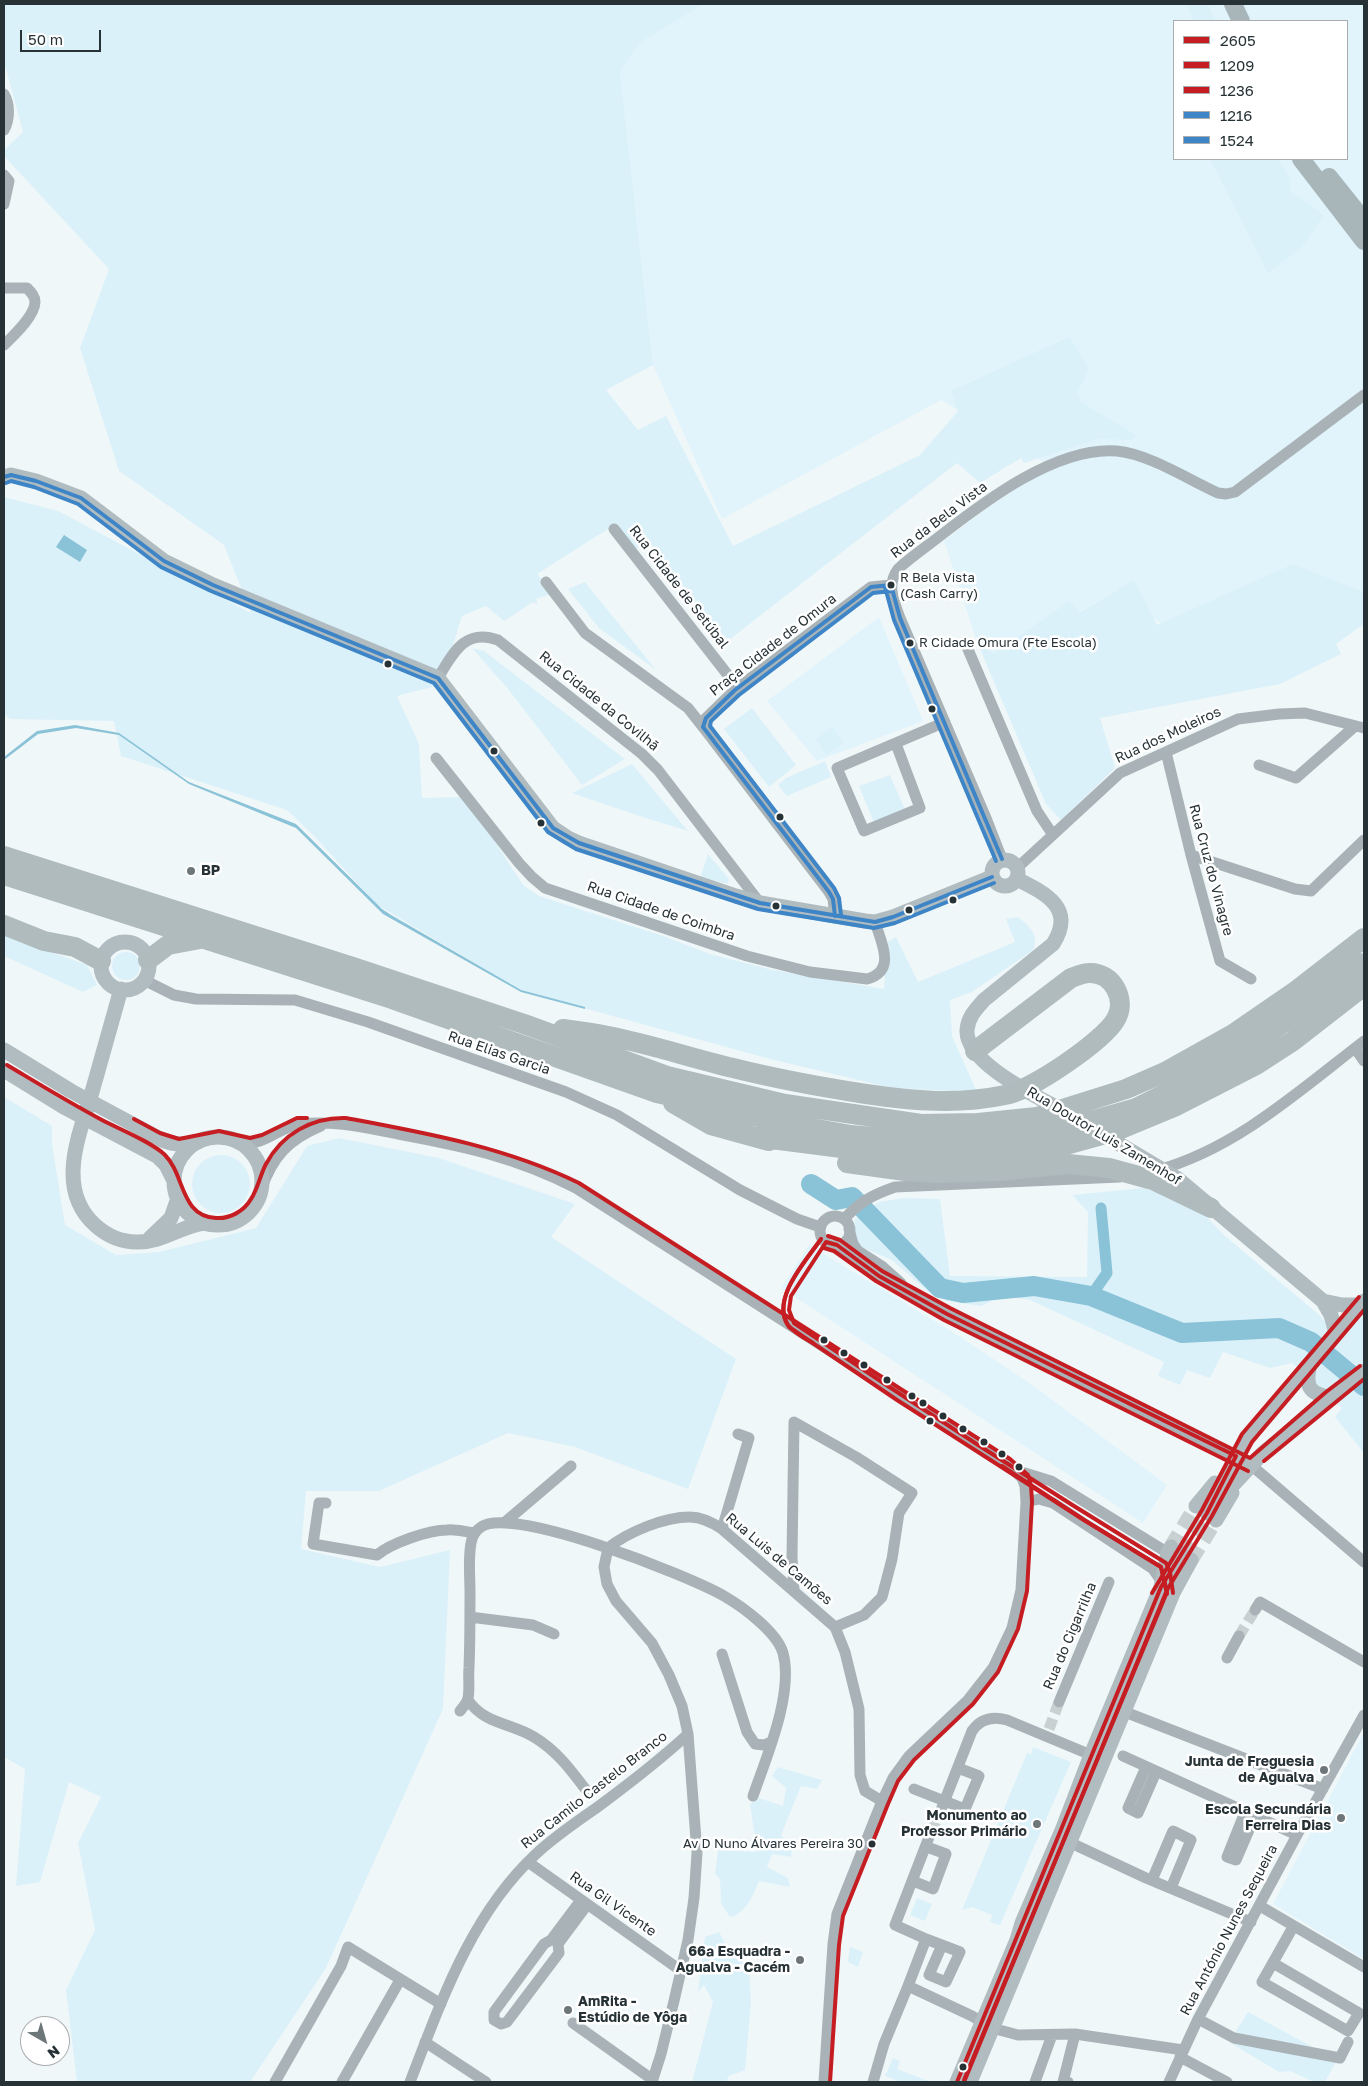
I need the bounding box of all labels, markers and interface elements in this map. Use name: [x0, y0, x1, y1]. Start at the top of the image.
scale bar: [22, 20, 104, 52]
legend: [1173, 20, 1348, 160]
text: 50 m: [28, 30, 63, 48]
text: 2605: [1220, 31, 1256, 49]
text: 1209: [1220, 56, 1254, 74]
text: 1236: [1220, 81, 1254, 99]
text: 1216: [1220, 106, 1252, 124]
text: 1524: [1220, 131, 1254, 149]
street label: Rua da Bela Vista: [887, 478, 991, 562]
street label: Rua Cidade de Setúbal: [626, 522, 732, 652]
place label: R Bela Vista (Cash Carry): [900, 570, 978, 601]
marker: R Bela Vista (Cash Carry): [886, 580, 896, 590]
street label: Praça Cidade de Omura: [706, 590, 840, 700]
place label: R Cidade Omura (Fte Escola): [919, 635, 1097, 651]
marker: R Cidade Omura (Fte Escola): [905, 638, 915, 648]
street label: Rua Cidade da Covilhã: [536, 647, 662, 755]
unlabelled marker: [383, 659, 393, 669]
street label: Rua dos Moleiros: [1112, 703, 1224, 767]
unlabelled marker: [927, 704, 937, 714]
unlabelled marker: [489, 746, 499, 756]
street label: Rua Cruz do Vinagre: [1185, 802, 1237, 938]
unlabelled marker: [775, 812, 785, 822]
unlabelled marker: [536, 818, 546, 828]
place label: BP: [201, 863, 220, 879]
marker: BP: [185, 865, 197, 877]
street label: Rua Cidade de Coimbra: [585, 878, 737, 944]
unlabelled marker: [948, 895, 958, 905]
unlabelled marker: [771, 901, 781, 911]
unlabelled marker: [904, 905, 914, 915]
street label: Rua Elias Garcia: [446, 1028, 552, 1078]
street label: Rua Doutor Luis Zamenhof: [1024, 1083, 1184, 1189]
unlabelled marker: [819, 1335, 829, 1345]
unlabelled marker: [839, 1348, 849, 1358]
unlabelled marker: [859, 1360, 869, 1370]
unlabelled marker: [882, 1375, 892, 1385]
unlabelled marker: [907, 1391, 917, 1401]
unlabelled marker: [918, 1398, 928, 1408]
unlabelled marker: [938, 1411, 948, 1421]
unlabelled marker: [925, 1416, 935, 1426]
unlabelled marker: [958, 1424, 968, 1434]
unlabelled marker: [979, 1437, 989, 1447]
unlabelled marker: [997, 1449, 1007, 1459]
unlabelled marker: [1014, 1462, 1024, 1472]
street label: Rua Luis de Camões: [722, 1510, 836, 1608]
street label: Rua do Cigarrilha: [1040, 1580, 1100, 1692]
street label: Rua Camilo Castelo Branco: [518, 1728, 670, 1852]
place label: Junta de Freguesia de Agualva: [1185, 1754, 1314, 1786]
marker: Junta de Freguesia de Agualva: [1318, 1764, 1330, 1776]
place label: Escola Secundária Ferreira Dias: [1205, 1802, 1331, 1834]
place label: Monumento ao Professor Primário: [901, 1808, 1027, 1840]
marker: Escola Secundária Ferreira Dias: [1335, 1812, 1347, 1824]
marker: Monumento ao Professor Primário: [1031, 1818, 1043, 1830]
place label: Av D Nuno Álvares Pereira 30: [683, 1836, 863, 1852]
marker: Av D Nuno Álvares Pereira 30: [867, 1839, 877, 1849]
street label: Rua António Nunes Sequeira: [1177, 1842, 1281, 2018]
street label: Rua Gil Vicente: [566, 1868, 660, 1940]
place label: 66ª Esquadra - Agualva - Cacém: [676, 1944, 790, 1976]
marker: 66ª Esquadra - Agualva - Cacém: [794, 1954, 806, 1966]
place label: AmRita - Estúdio de Yôga: [578, 1994, 687, 2026]
marker: AmRita - Estúdio de Yôga: [562, 2004, 574, 2016]
north arrow: [20, 2016, 70, 2066]
text: N: [45, 2042, 63, 2062]
unlabelled marker: [958, 2062, 968, 2072]

